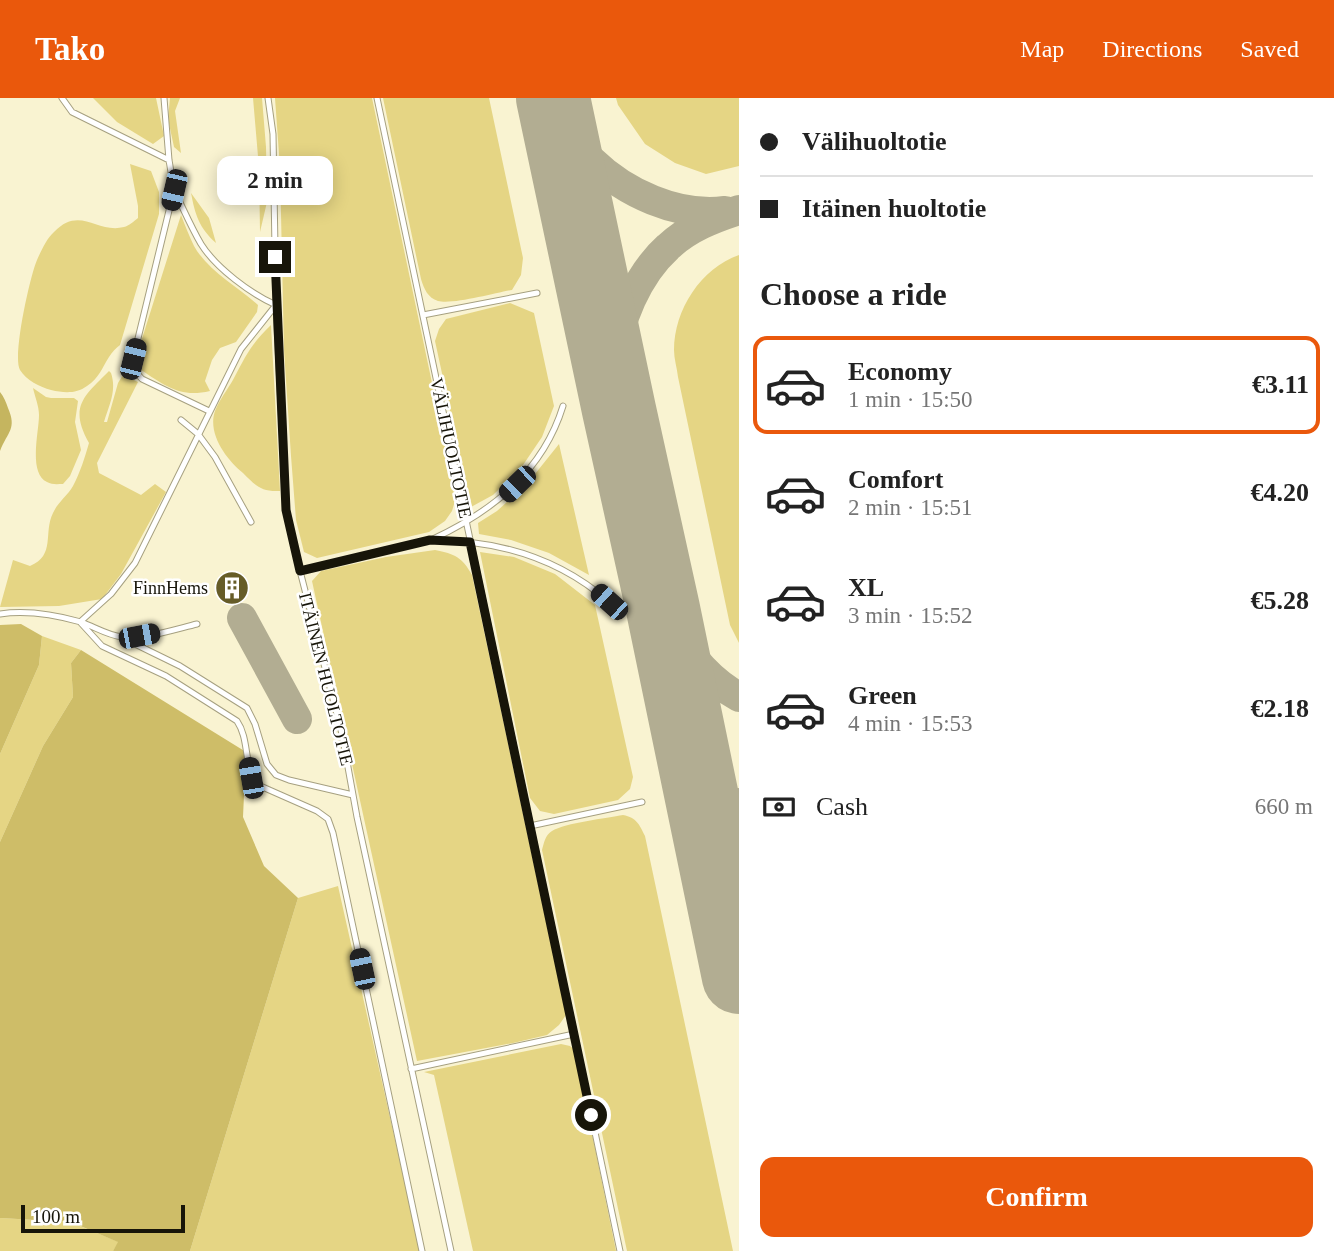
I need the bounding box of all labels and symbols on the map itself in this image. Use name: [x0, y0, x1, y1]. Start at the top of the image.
callout: 2 min: [217, 156, 333, 204]
car: [160, 167, 189, 213]
route end: [259, 241, 291, 273]
car: [118, 336, 149, 382]
street label: VÄLIHUOLTOTIE: [426, 376, 476, 520]
car: [495, 462, 540, 506]
building icon: FinnHems: [213, 569, 251, 607]
place label: FinnHems: [133, 578, 208, 598]
car: [587, 580, 632, 624]
street label: ITÄINEN HUOLTOTIE: [295, 590, 357, 768]
car: [117, 622, 162, 650]
car: [238, 755, 265, 801]
car: [348, 946, 377, 992]
route start: [575, 1099, 607, 1131]
scale bar: [21, 1202, 186, 1234]

